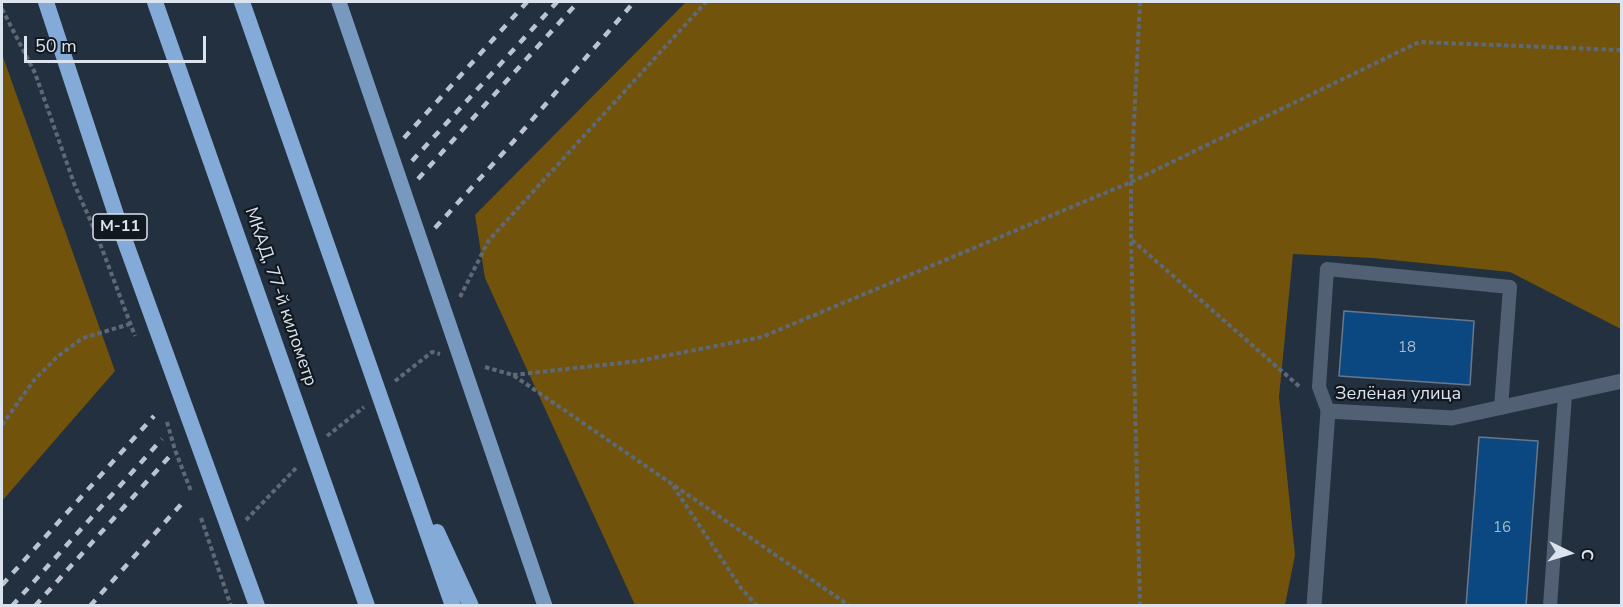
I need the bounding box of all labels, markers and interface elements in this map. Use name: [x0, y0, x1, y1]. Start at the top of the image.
scale bar: [27, 24, 208, 62]
text: 50 m: [35, 34, 77, 58]
street label: МКАД, 77-й километр: [239, 205, 321, 389]
road number: М-11: [93, 214, 147, 240]
house number: 18: [1398, 339, 1416, 357]
street label: Зелёная улица: [1335, 384, 1461, 406]
house number: 16: [1493, 519, 1511, 537]
north arrow: [1539, 523, 1599, 583]
text: С: [1575, 548, 1598, 561]

